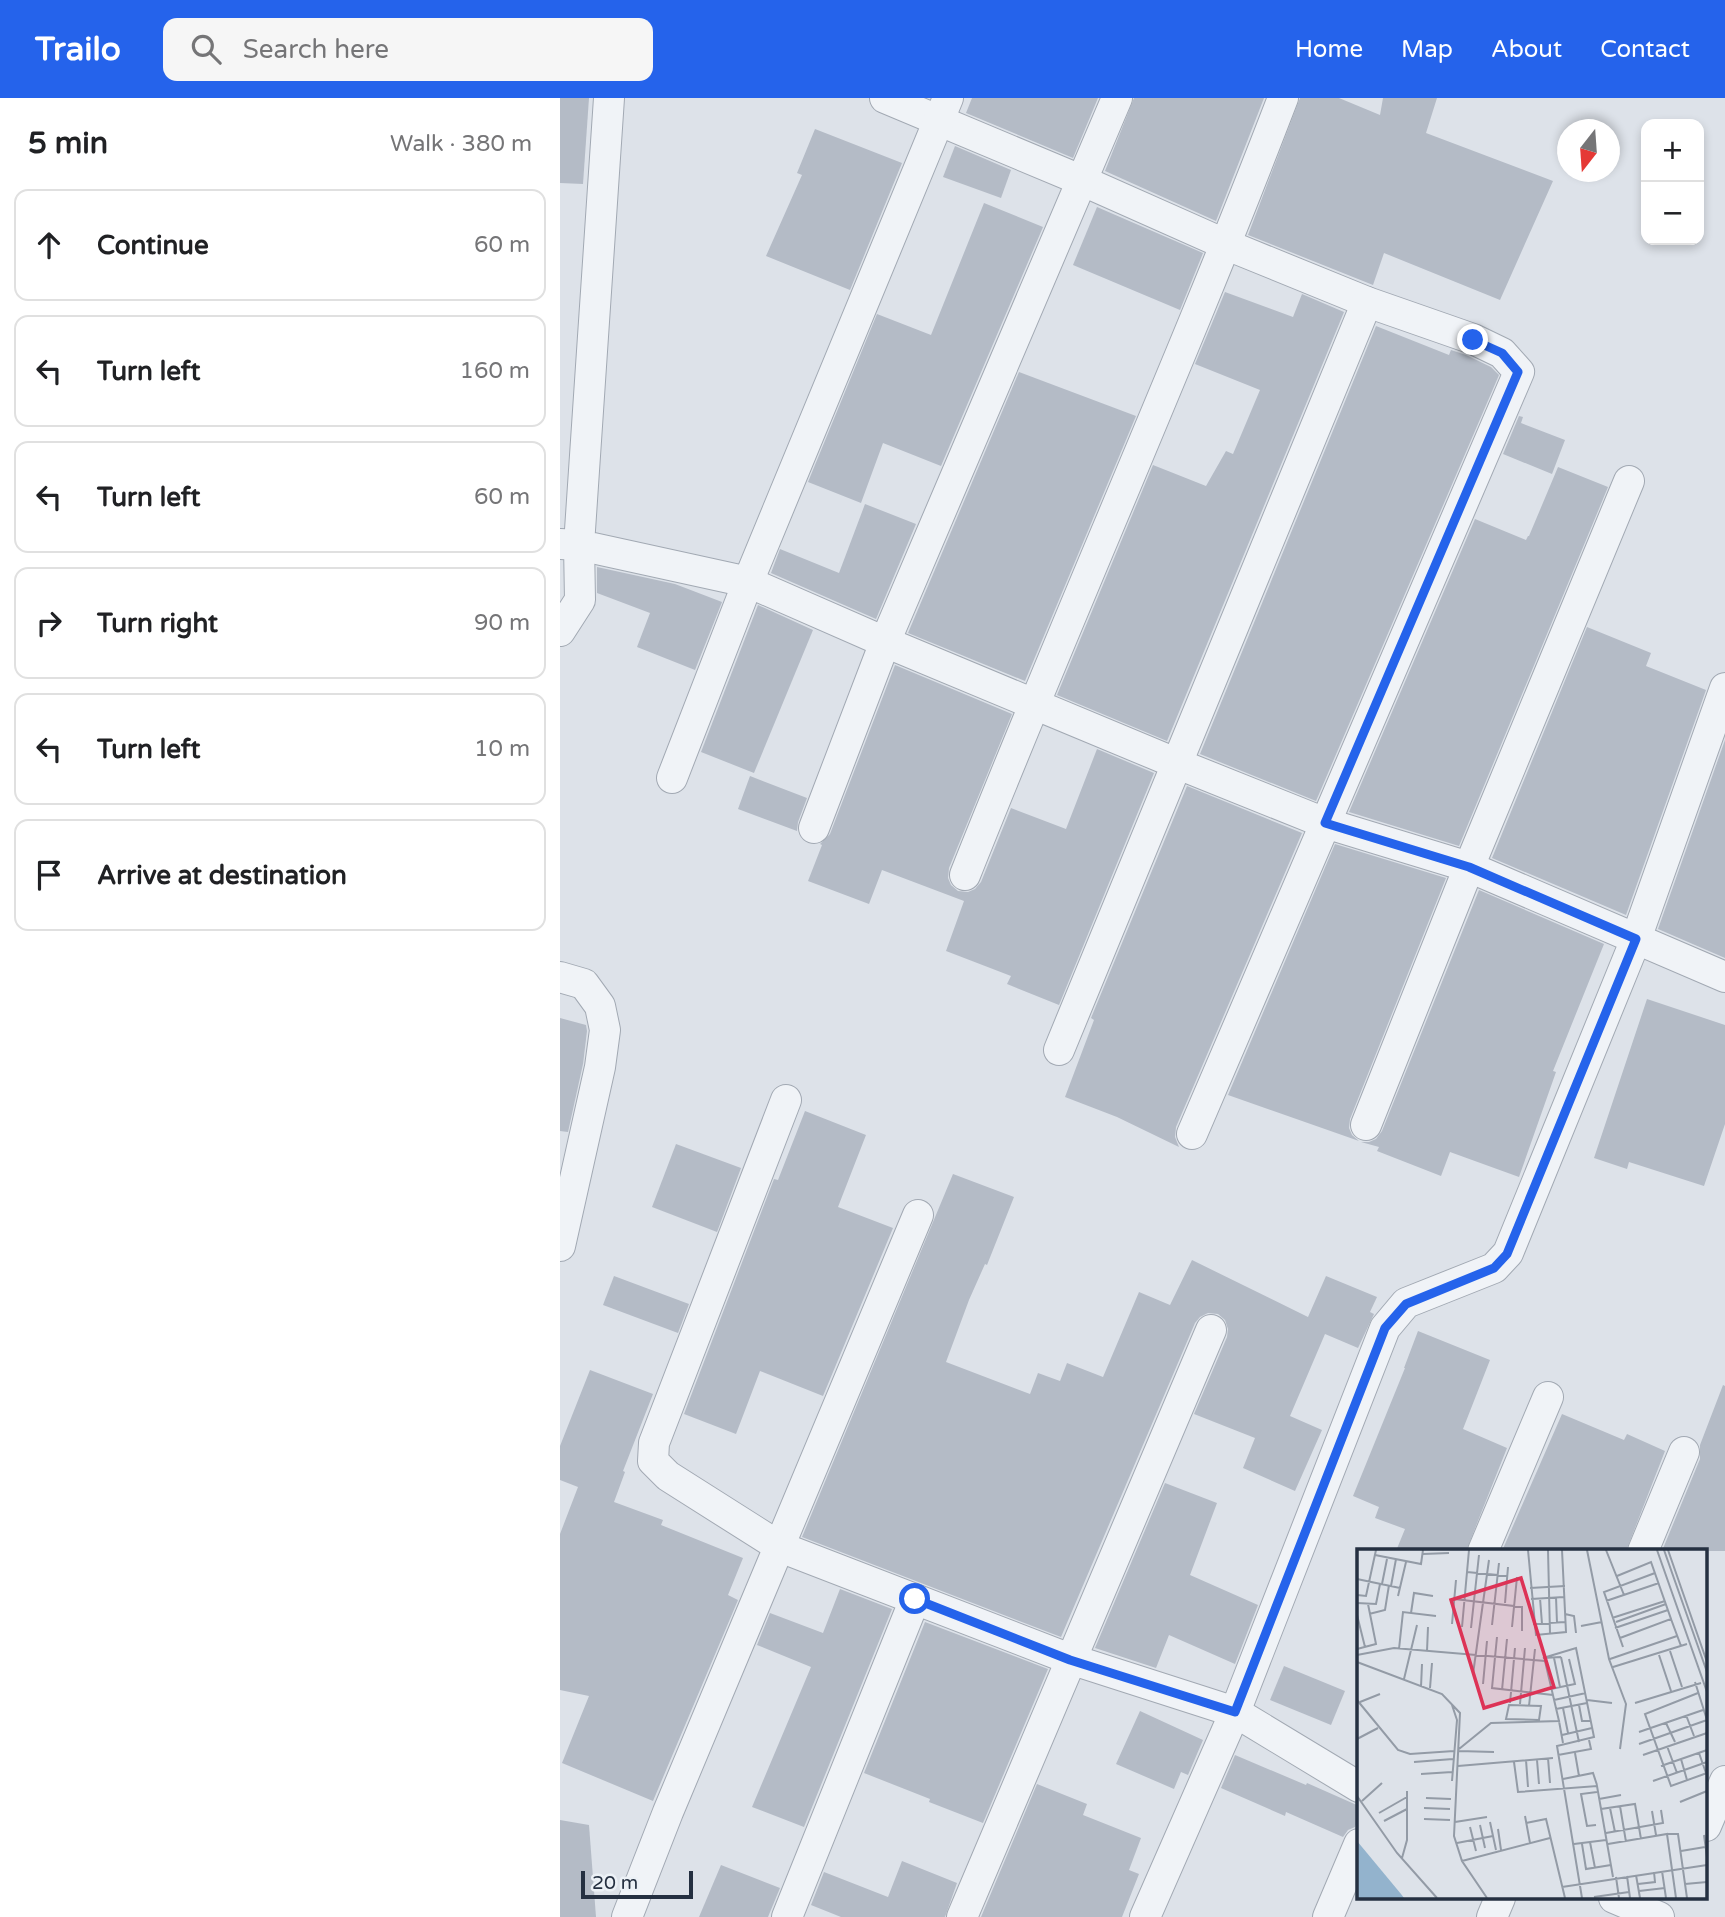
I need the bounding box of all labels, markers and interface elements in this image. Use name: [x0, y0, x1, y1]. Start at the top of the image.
search box: [163, 18, 653, 81]
text: Trailo: [35, 30, 121, 69]
icon: search: [187, 30, 225, 68]
text: Search here: [243, 34, 389, 65]
text: Home: [1295, 35, 1363, 64]
text: Map: [1401, 35, 1453, 64]
text: About: [1491, 35, 1562, 64]
text: Contact: [1600, 35, 1690, 64]
north arrow: [1557, 119, 1620, 182]
map controls: [1641, 119, 1704, 245]
button: +: [1641, 119, 1704, 182]
text: 5 min: [28, 125, 108, 162]
text: Walk · 380 m: [390, 130, 532, 158]
button: −: [1641, 182, 1704, 245]
icon: ahead: [30, 226, 68, 264]
text: Continue: [97, 230, 209, 261]
text: 60 m: [474, 231, 530, 259]
route end: [1457, 324, 1488, 355]
icon: left: [30, 352, 68, 390]
text: Turn left: [97, 356, 200, 387]
text: 160 m: [460, 357, 530, 385]
icon: left: [30, 478, 68, 516]
text: Turn left: [97, 482, 200, 513]
text: 60 m: [474, 483, 530, 511]
icon: right: [30, 604, 68, 642]
text: Turn right: [97, 608, 218, 639]
text: 90 m: [474, 609, 530, 637]
icon: left: [30, 730, 68, 768]
text: Turn left: [97, 734, 200, 765]
text: 10 m: [474, 735, 530, 763]
icon: arrive: [30, 856, 68, 894]
text: Arrive at destination: [97, 860, 347, 891]
inset map: [1357, 1549, 1708, 1899]
route start: [899, 1583, 930, 1614]
scale bar: [581, 1868, 693, 1900]
text: 20 m: [592, 1872, 638, 1894]

